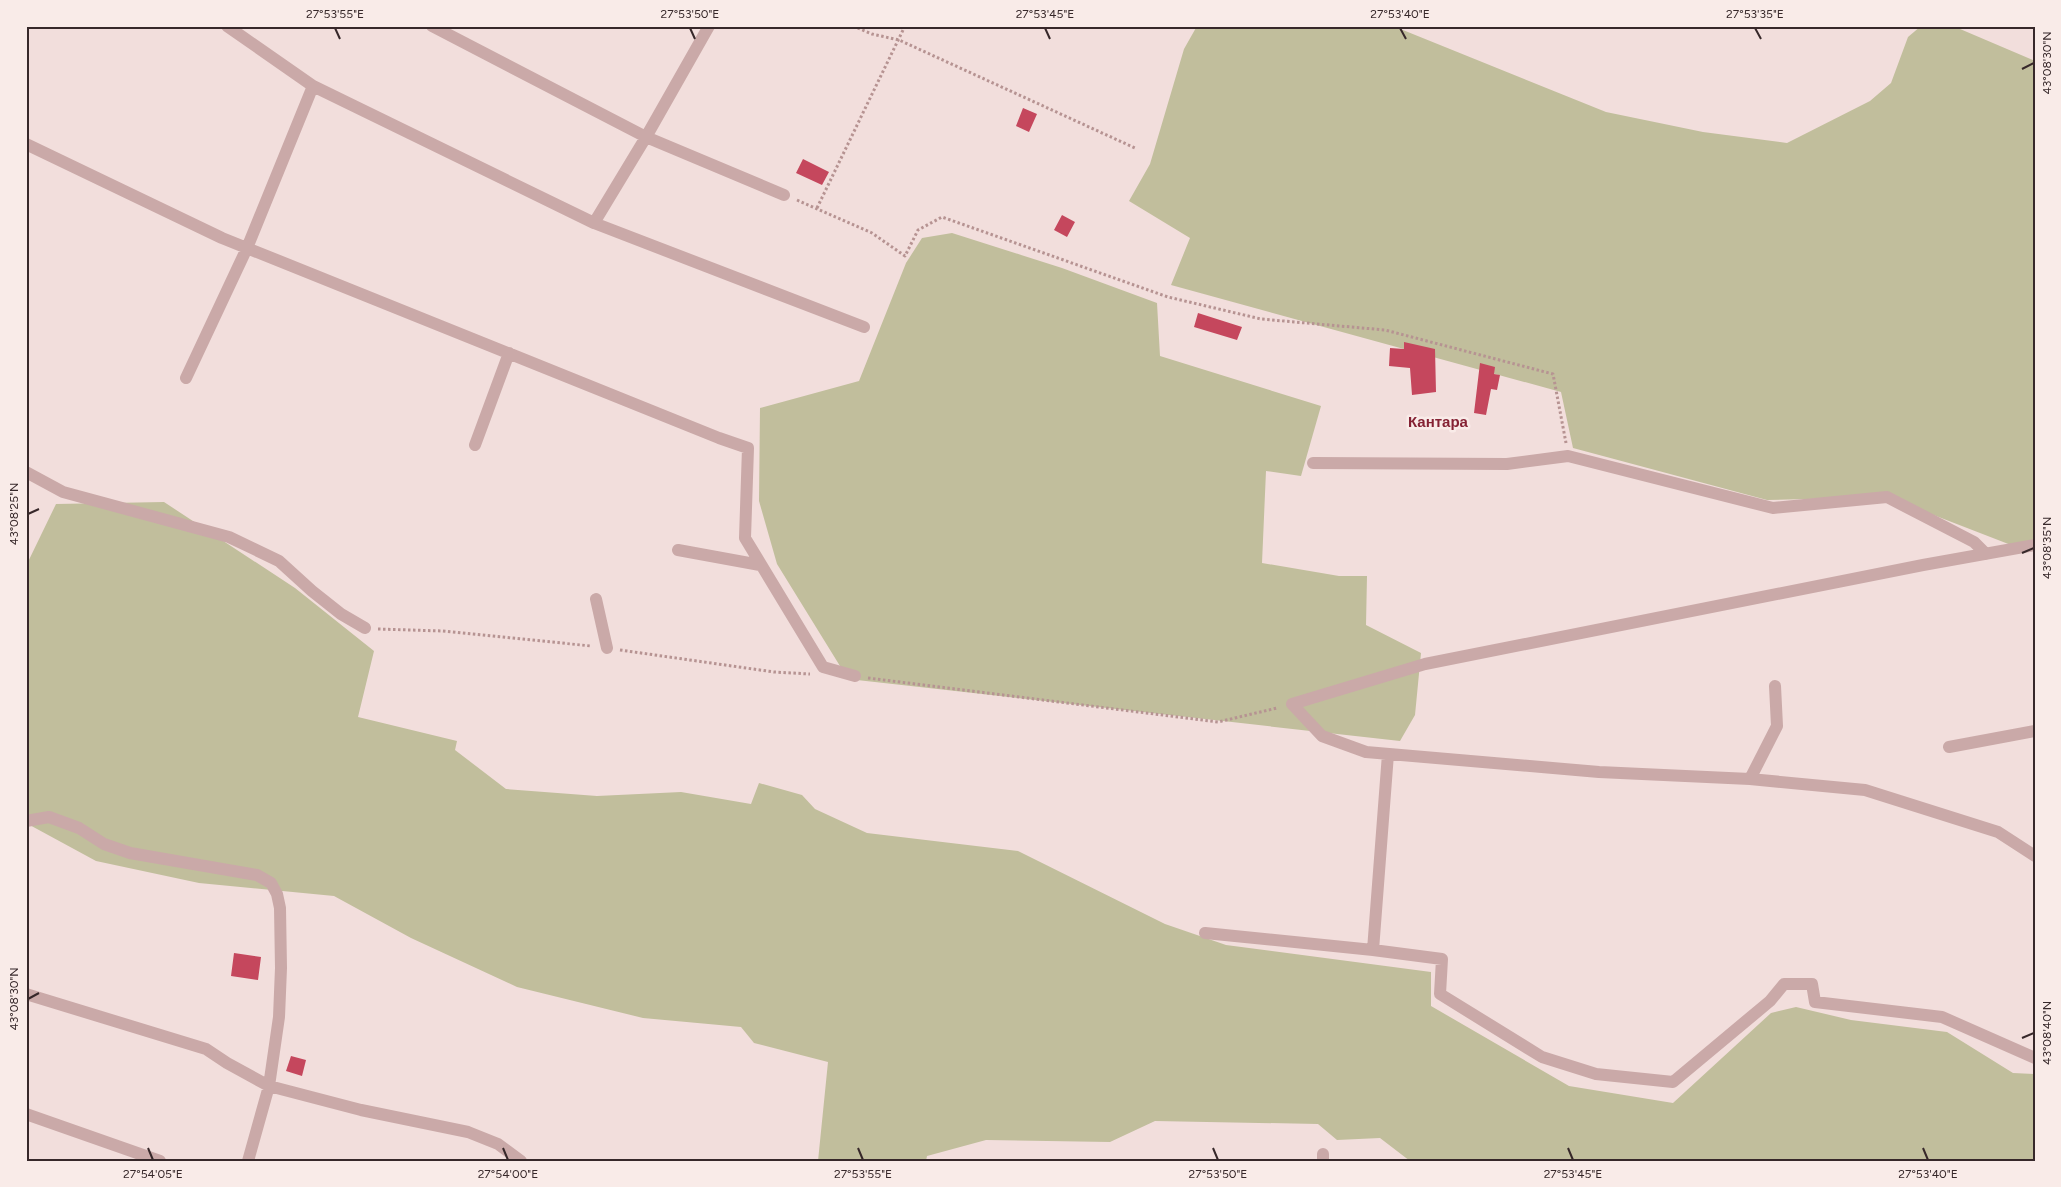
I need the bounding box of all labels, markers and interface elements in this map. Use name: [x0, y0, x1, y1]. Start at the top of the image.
text: 27°53'55"E: [306, 7, 364, 21]
text: 27°53'50"E: [661, 7, 719, 21]
text: 27°53'45"E: [1016, 7, 1074, 21]
text: 27°53'40"E: [1370, 7, 1430, 21]
text: 27°53'35"E: [1726, 7, 1784, 21]
text: 43°08'30"N: [2040, 31, 2054, 95]
district label: Кантара: [1408, 413, 1469, 431]
text: 43°08'25"N: [7, 483, 21, 545]
text: 43°08'35"N: [2040, 517, 2054, 579]
text: 43°08'30"N: [7, 967, 21, 1031]
text: 43°08'40"N: [2040, 1001, 2054, 1065]
text: 27°54'05"E: [123, 1167, 183, 1181]
text: 27°54'00"E: [478, 1167, 538, 1181]
text: 27°53'55"E: [834, 1167, 892, 1181]
text: 27°53'50"E: [1189, 1167, 1247, 1181]
text: 27°53'45"E: [1544, 1167, 1602, 1181]
text: 27°53'40"E: [1898, 1167, 1958, 1181]

